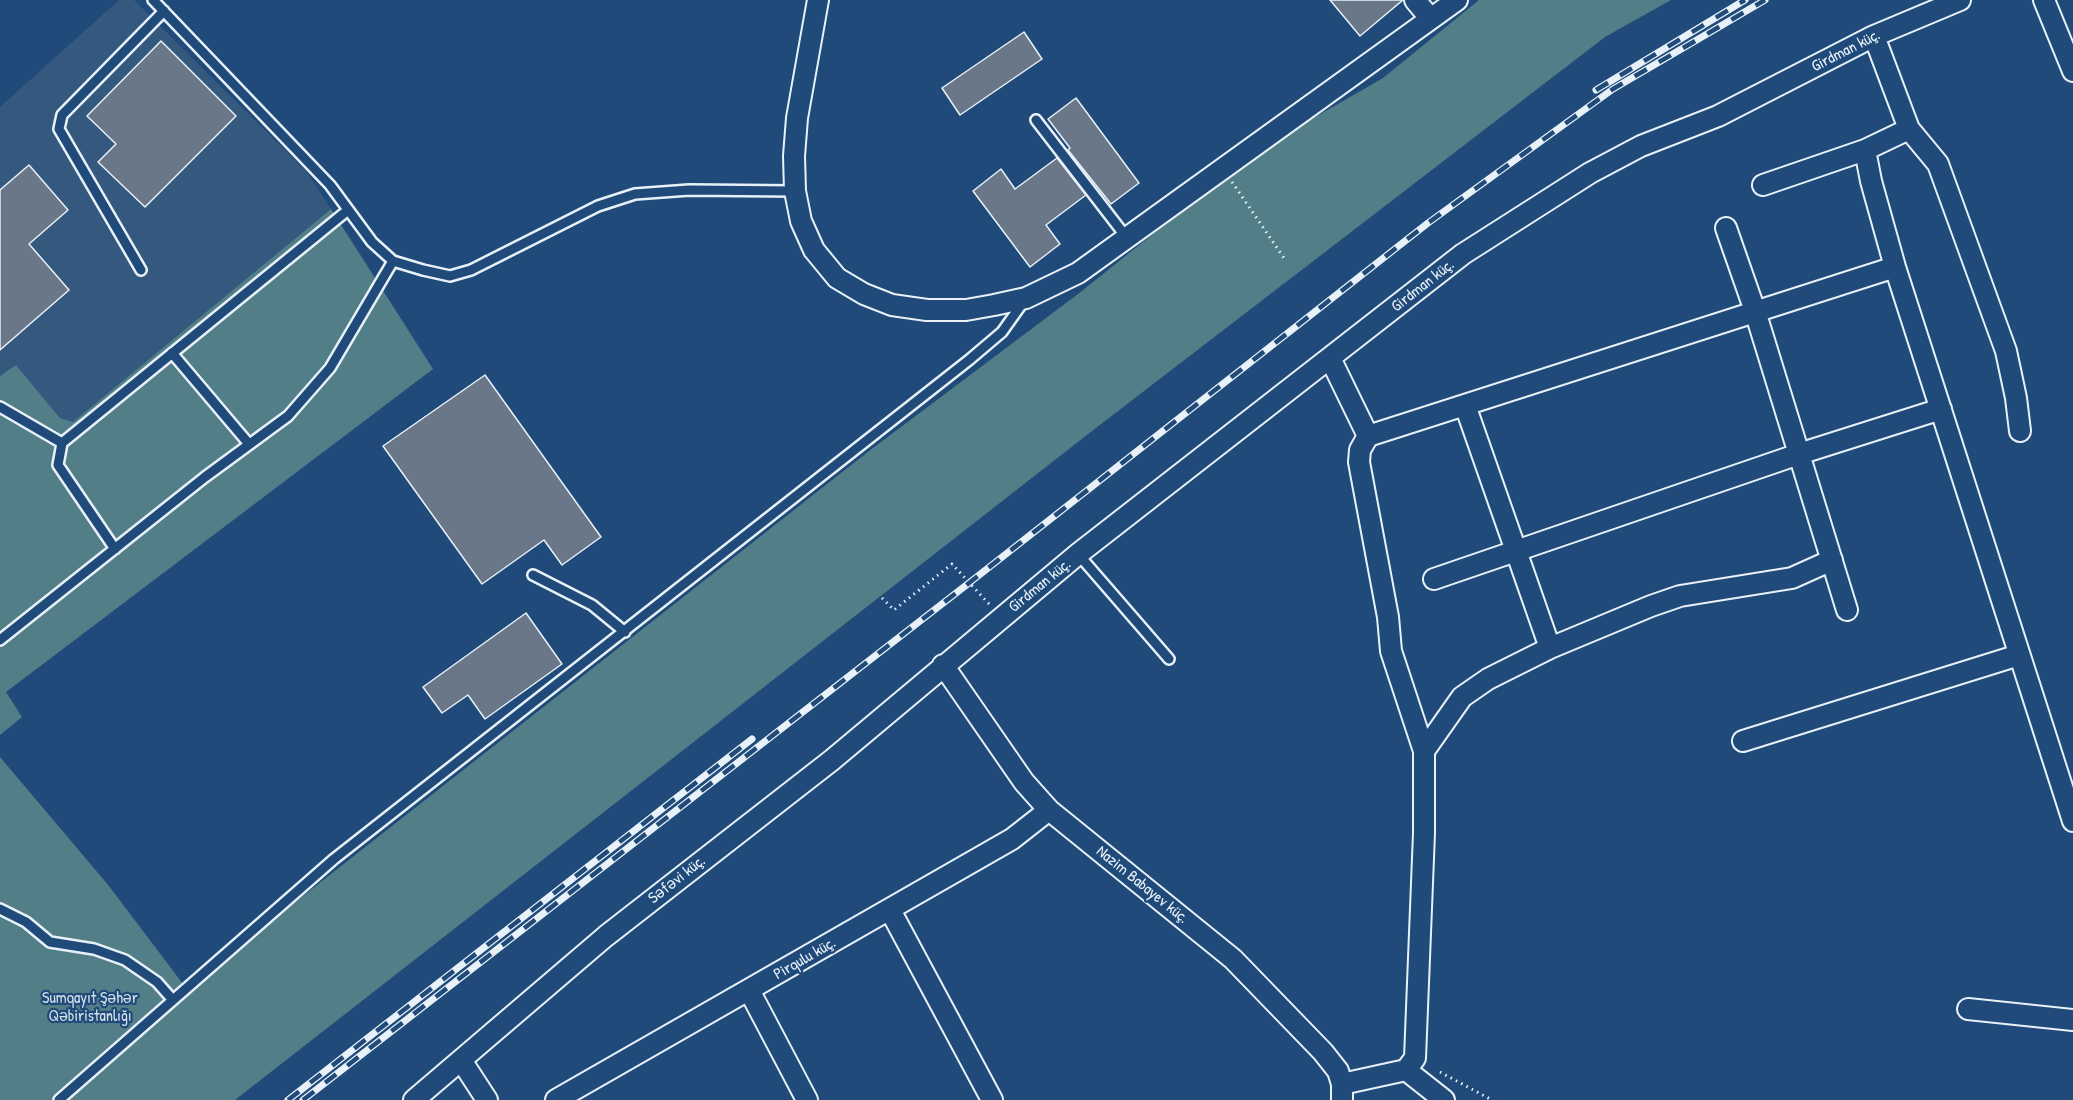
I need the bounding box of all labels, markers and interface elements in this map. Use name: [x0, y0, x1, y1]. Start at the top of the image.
street label: Girdman küç.: [1808, 26, 1884, 76]
street label: Girdman küç.: [1388, 256, 1458, 316]
street label: Girdman küç.: [1005, 555, 1075, 617]
street label: Nazim Babayev küç.: [1092, 842, 1192, 928]
street label: Səfəvi küç.: [645, 852, 709, 908]
street label: Pirqulu küç.: [771, 934, 839, 984]
park label: Sumqayıt Şəhər Qəbiristanlığı: [42, 989, 138, 1027]

